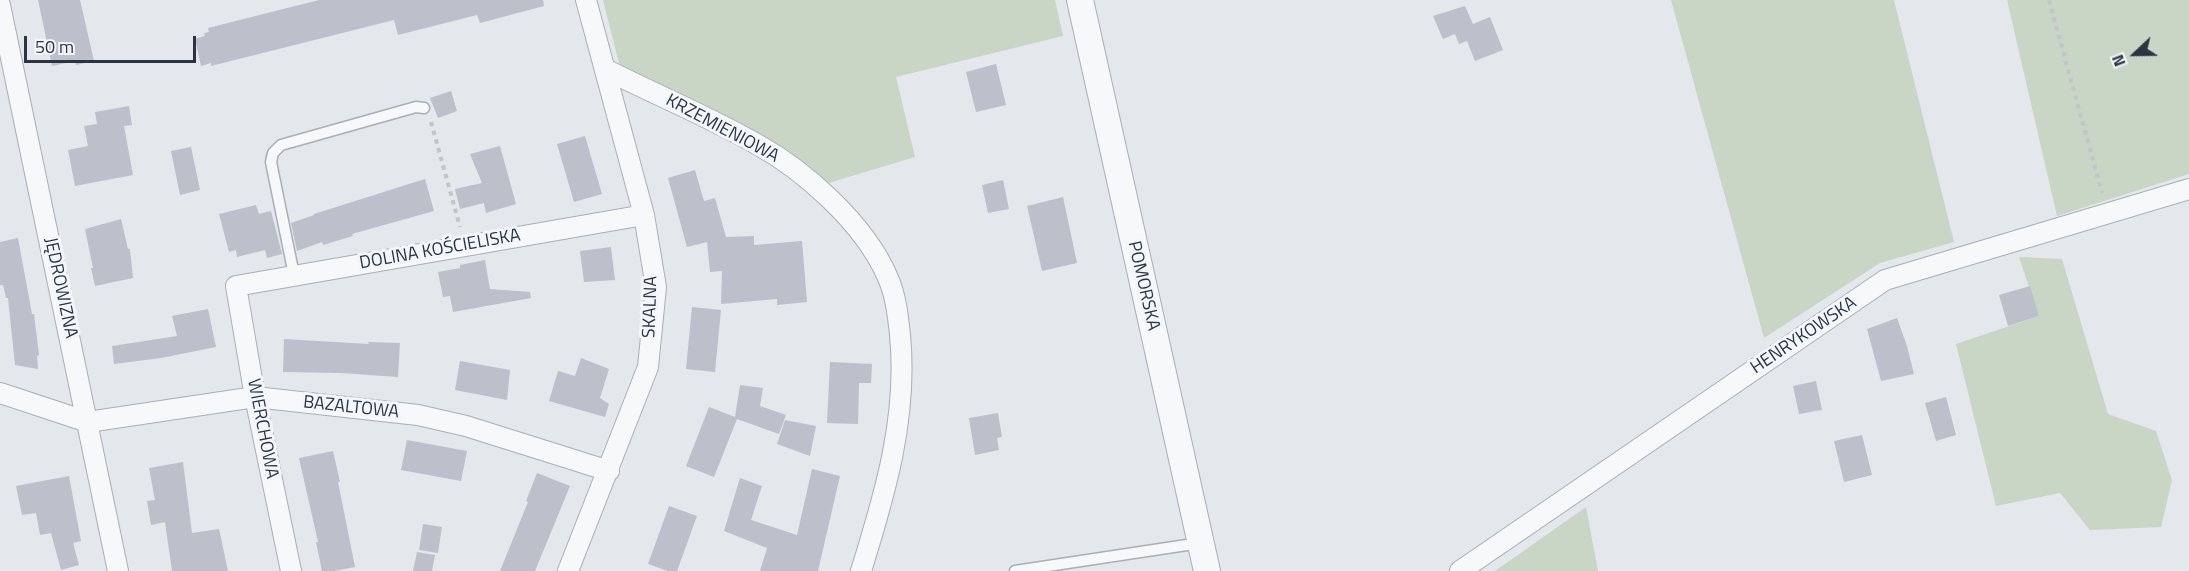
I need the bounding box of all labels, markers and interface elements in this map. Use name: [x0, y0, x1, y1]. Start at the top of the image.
scale bar: [27, 24, 200, 62]
north arrow: [2105, 24, 2165, 84]
text: 50 m: [35, 33, 74, 60]
text: N: [2105, 51, 2132, 70]
street label: KRZEMIENIOWA: [662, 90, 782, 168]
street label: DOLINA KOŚCIELISKA: [358, 225, 522, 275]
street label: JĘDROWIZNA: [39, 236, 81, 340]
street label: POMORSKA: [1122, 239, 1164, 333]
street label: SKALNA: [639, 276, 663, 338]
street label: HENRYKOWSKA: [1747, 293, 1861, 379]
street label: WIERCHOWA: [242, 377, 282, 481]
street label: BAZALTOWA: [302, 392, 400, 424]

